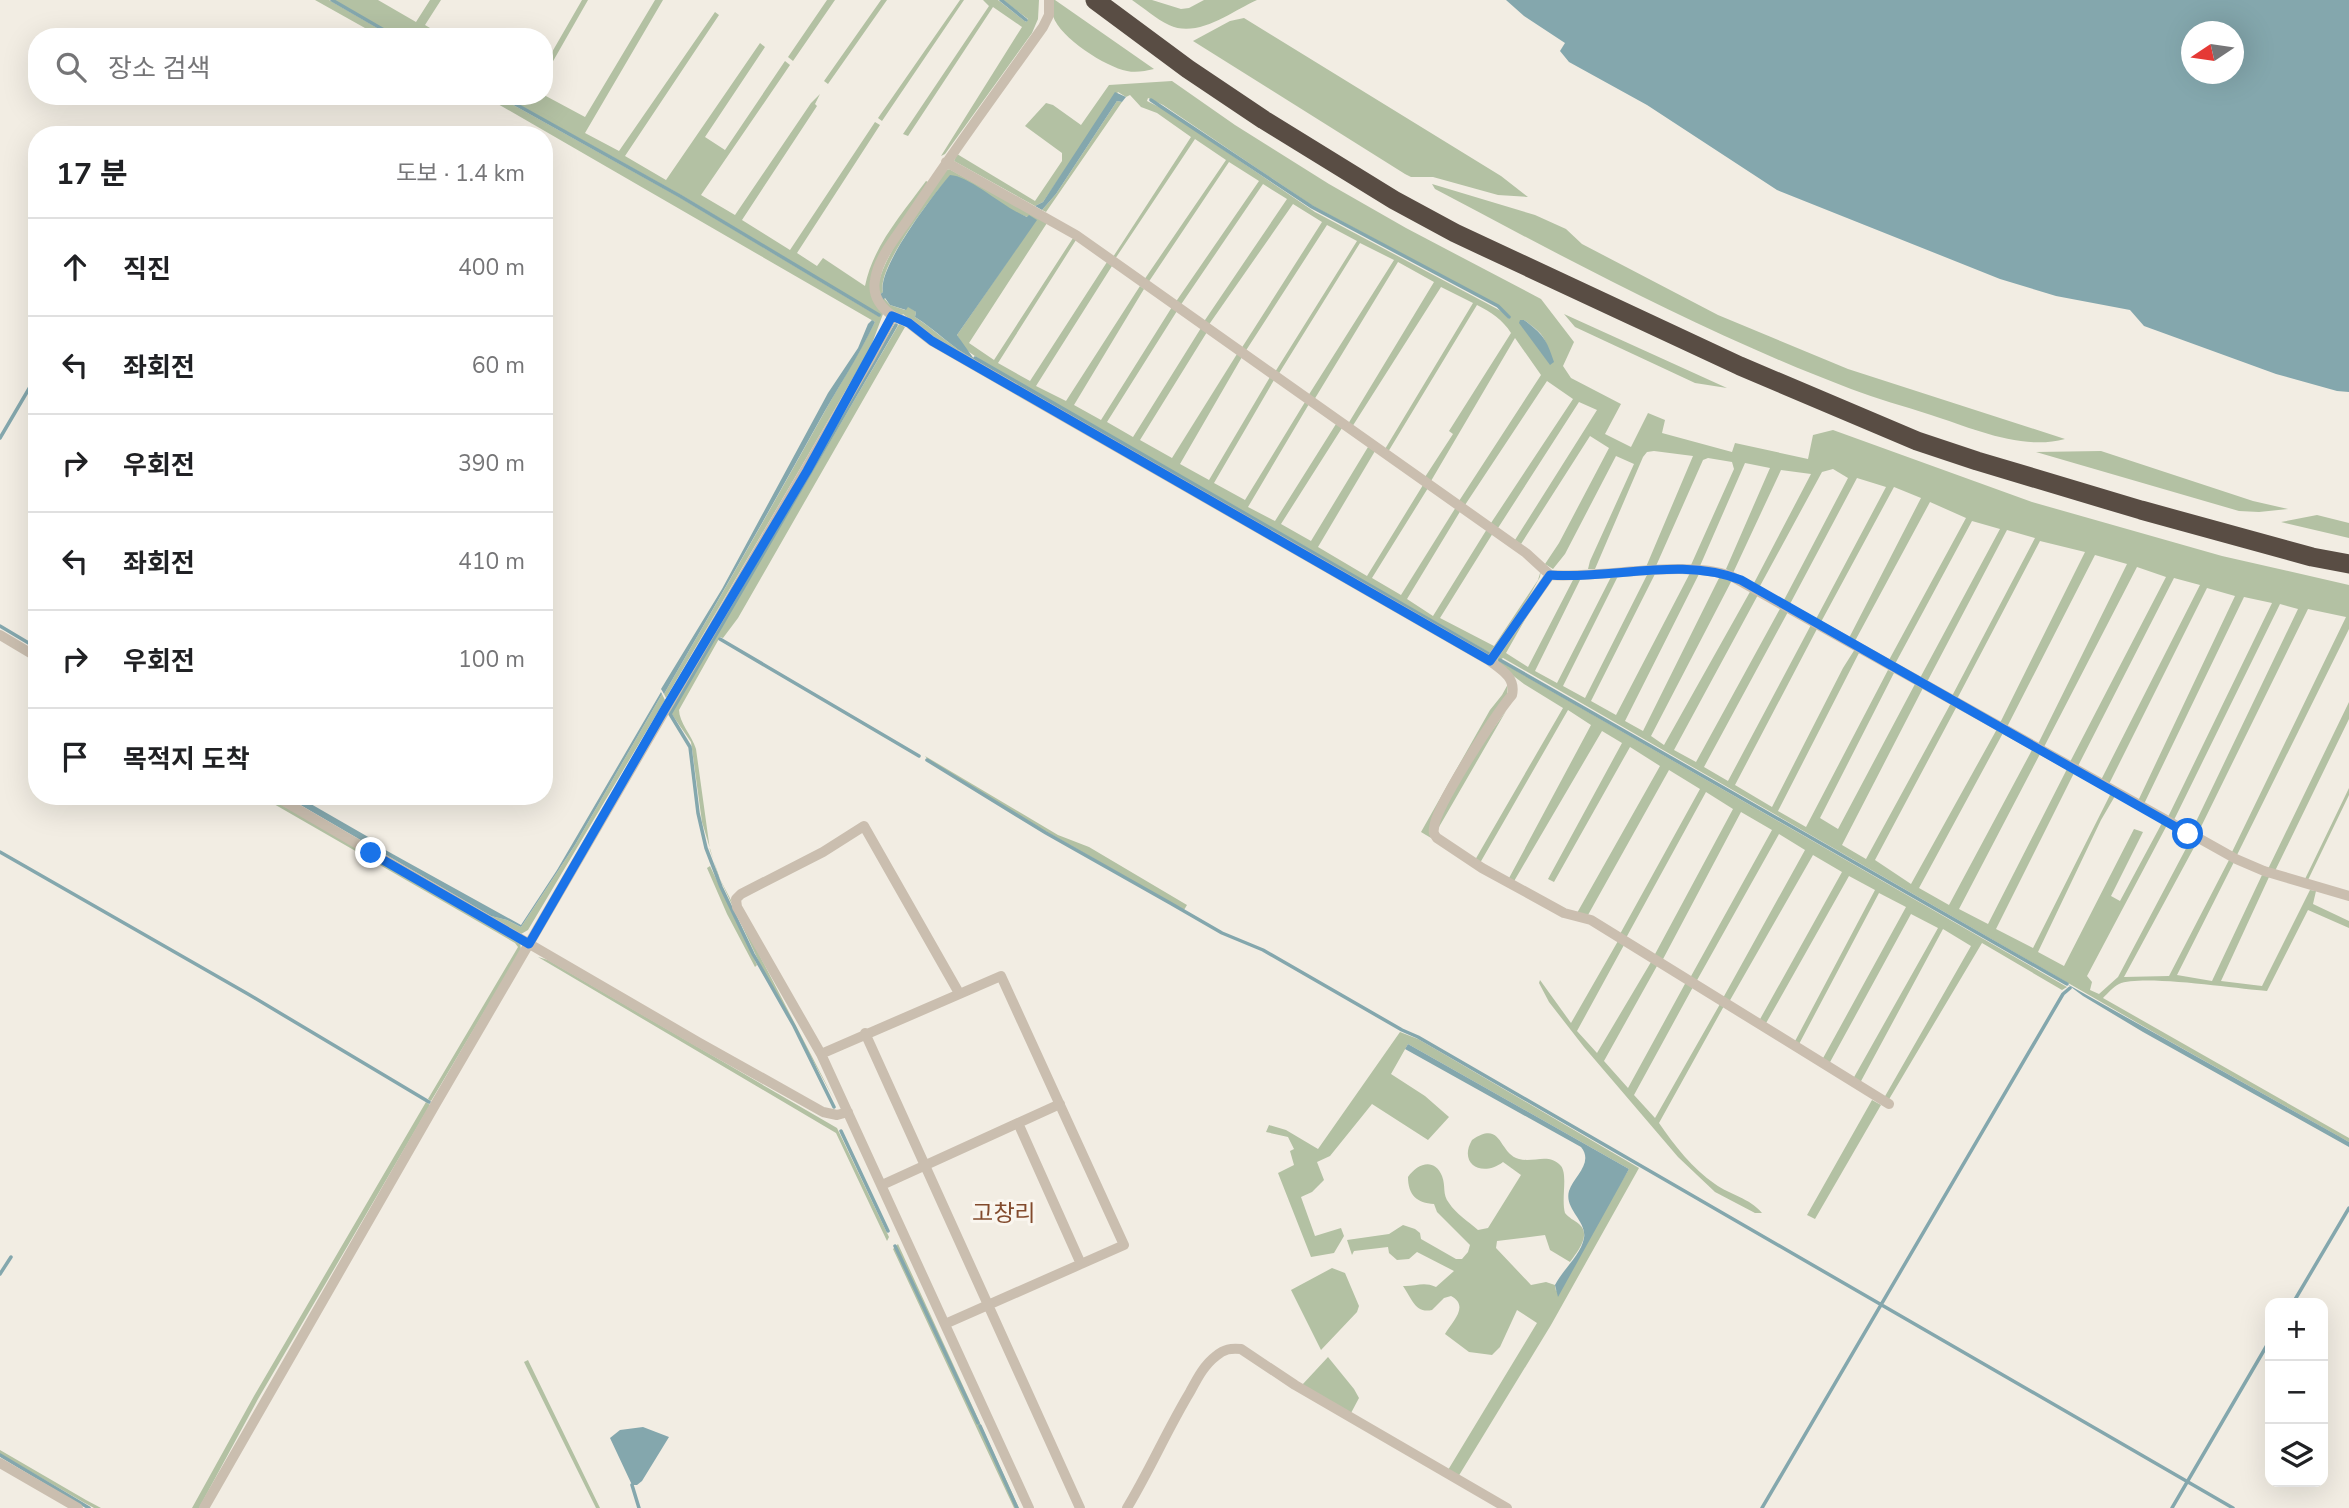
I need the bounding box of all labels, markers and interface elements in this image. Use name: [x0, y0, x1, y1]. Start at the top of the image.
north arrow: [2181, 21, 2244, 84]
search box: [28, 28, 553, 105]
icon: search: [52, 48, 90, 86]
text: 장소 검색: [108, 51, 210, 86]
text: 17 분: [56, 154, 128, 195]
text: 도보 · 1.4 km: [396, 158, 525, 189]
icon: ahead: [56, 248, 94, 286]
text: 직진: [123, 252, 171, 287]
text: 400 m: [458, 252, 525, 283]
icon: left: [56, 346, 94, 384]
text: 좌회전: [123, 350, 195, 385]
text: 60 m: [472, 350, 525, 381]
icon: right: [56, 444, 94, 482]
text: 우회전: [123, 448, 195, 483]
text: 390 m: [458, 448, 525, 479]
icon: left: [56, 542, 94, 580]
text: 좌회전: [123, 546, 195, 581]
text: 410 m: [458, 546, 525, 577]
icon: right: [56, 640, 94, 678]
text: 우회전: [123, 644, 195, 679]
text: 100 m: [458, 644, 525, 675]
icon: arrive: [56, 738, 94, 776]
text: 목적지 도착: [123, 742, 250, 777]
route start: [2172, 818, 2203, 849]
route end: [355, 837, 386, 868]
district label: 고창리: [972, 1198, 1036, 1229]
map controls: [2265, 1298, 2328, 1487]
button: +: [2265, 1298, 2328, 1361]
button: −: [2265, 1361, 2328, 1424]
button: layers: [2265, 1424, 2328, 1487]

